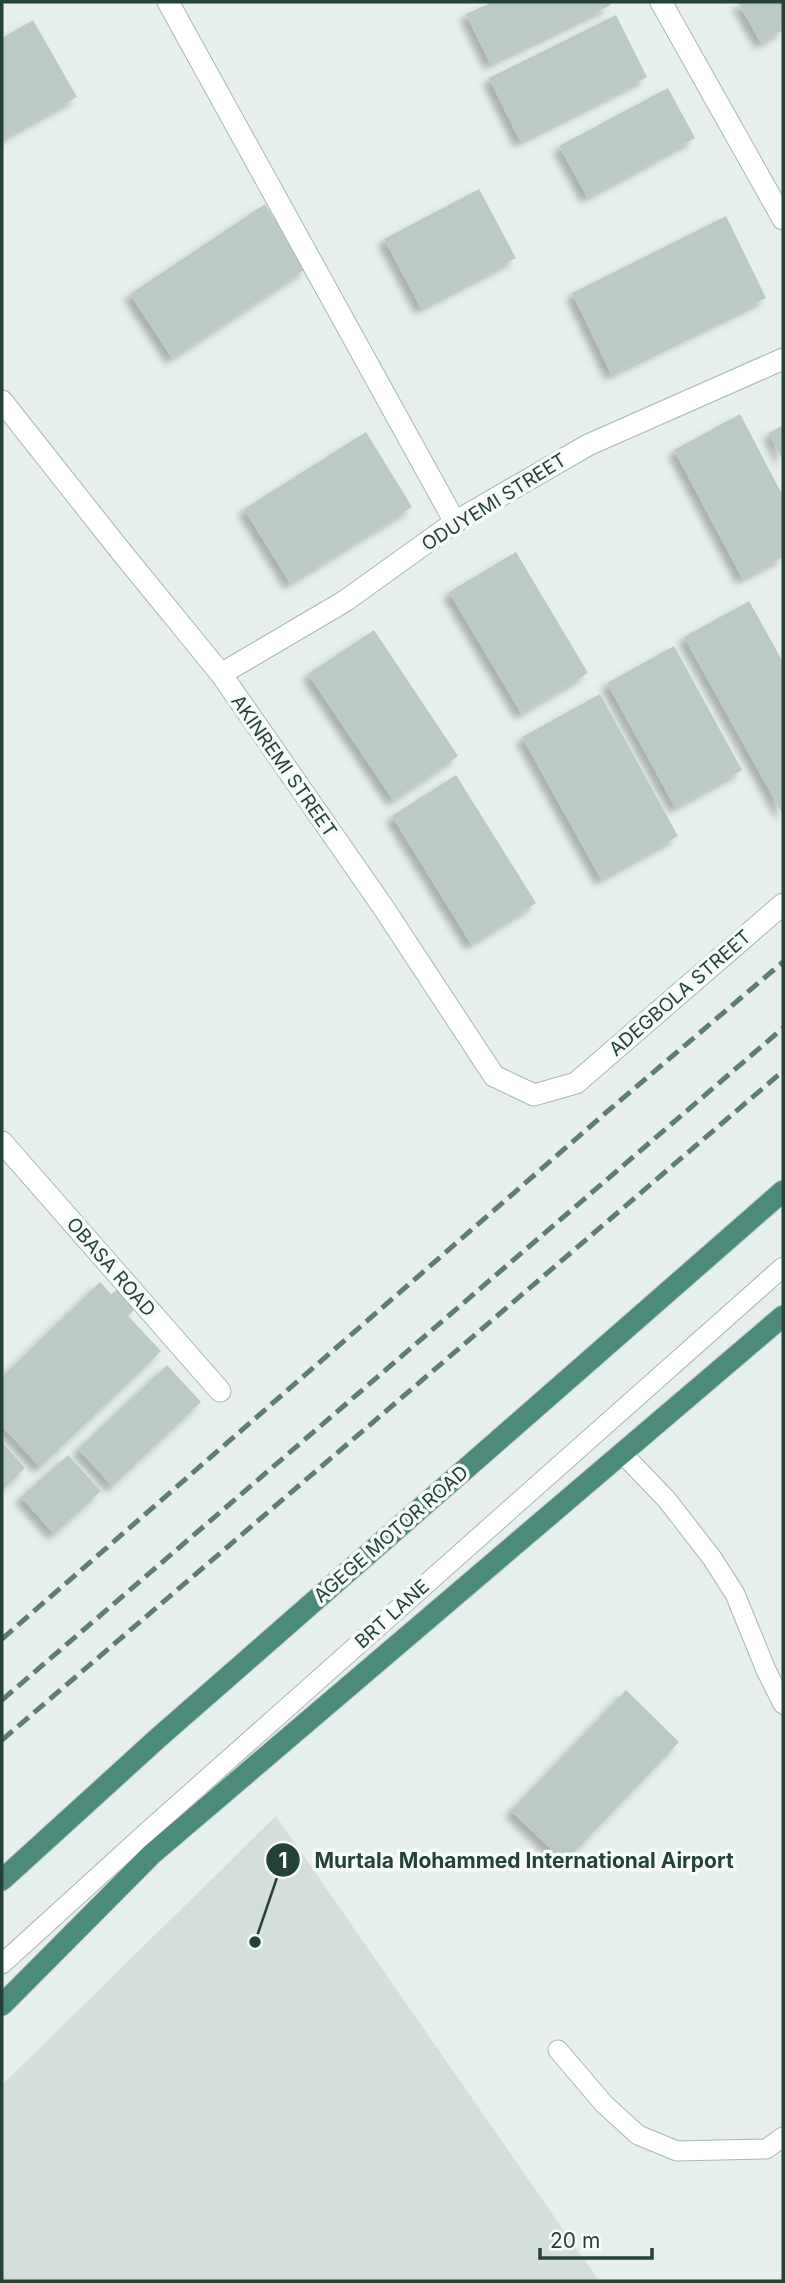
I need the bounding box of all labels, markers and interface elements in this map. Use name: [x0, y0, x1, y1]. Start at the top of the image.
street label: ODUYEMI STREET: [417, 448, 571, 556]
street label: AKINREMI STREET: [226, 690, 342, 842]
street label: ADEGBOLA STREET: [604, 925, 756, 1061]
street label: OBASA ROAD: [62, 1213, 160, 1321]
street label: AGEGE MOTOR ROAD: [309, 1461, 473, 1607]
street label: BRT LANE: [350, 1575, 434, 1653]
callout: Murtala Mohammed International Airport: [266, 1839, 748, 1881]
text: 1: [278, 1848, 288, 1873]
text: Murtala Mohammed International Airport: [314, 1848, 734, 1873]
scale bar: [540, 2216, 652, 2260]
text: 20 m: [550, 2228, 600, 2253]

